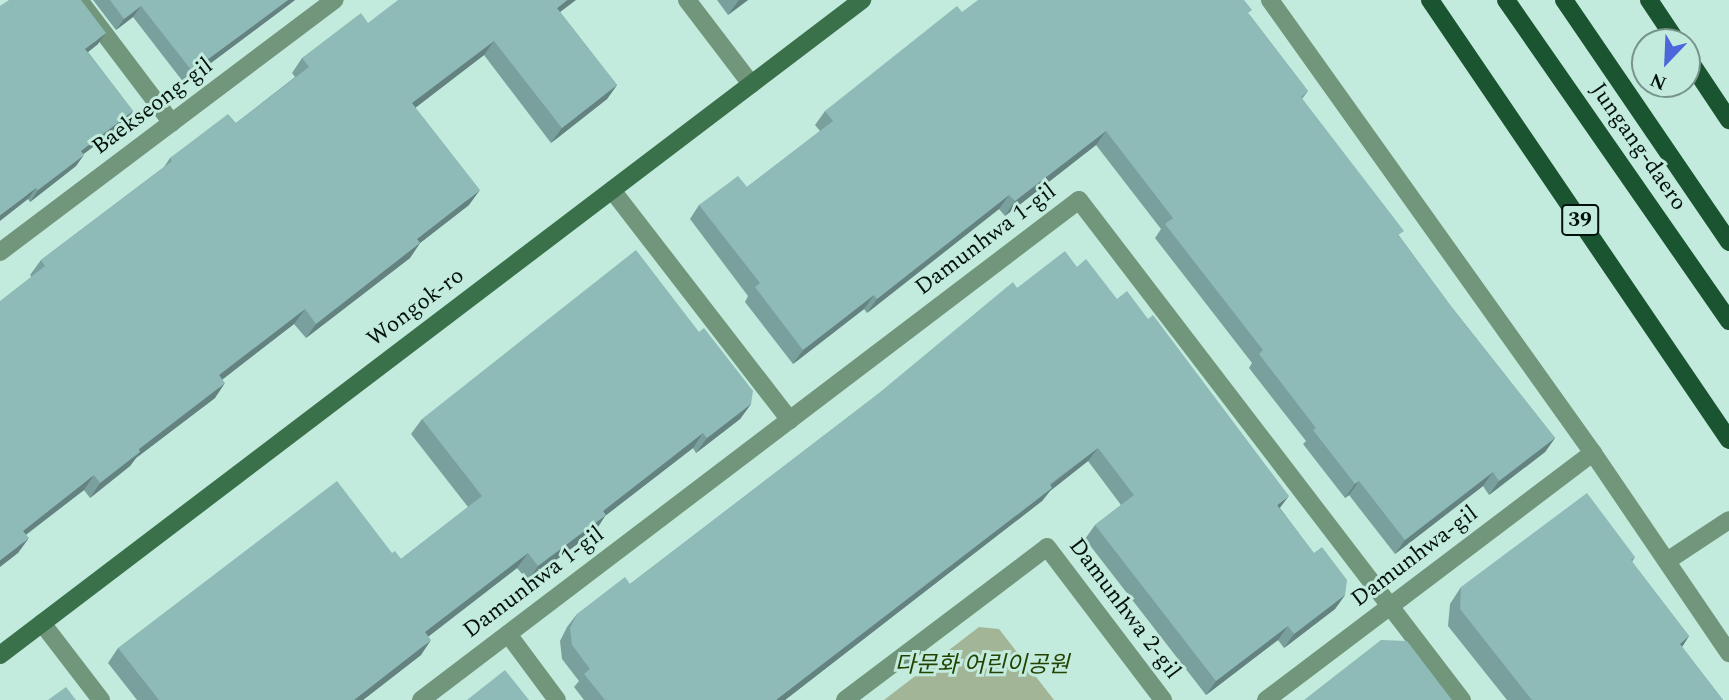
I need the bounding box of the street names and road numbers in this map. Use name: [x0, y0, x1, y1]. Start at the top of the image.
street label: Baekseong-gil: [87, 53, 219, 161]
street label: Jungang-daero: [1584, 78, 1692, 216]
street label: Damunhwa 1-gil: [910, 178, 1062, 302]
road number: 39: [1561, 202, 1599, 238]
street label: Wongok-ro: [362, 262, 470, 354]
street label: Damunhwa-gil: [1346, 500, 1484, 614]
street label: Damunhwa 1-gil: [458, 521, 610, 645]
street label: Damunhwa 2-gil: [1062, 533, 1186, 685]

